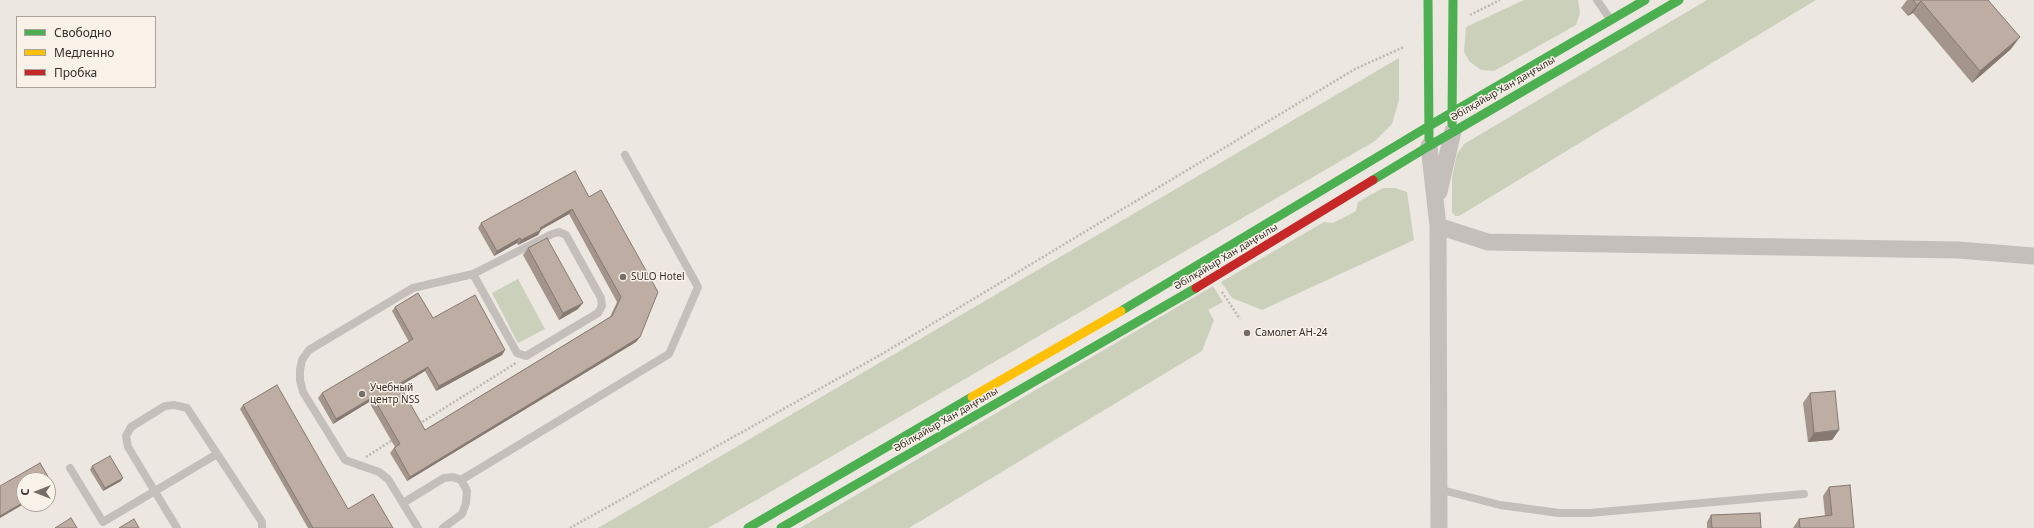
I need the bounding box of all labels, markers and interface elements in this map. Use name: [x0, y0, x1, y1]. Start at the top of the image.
legend: [16, 16, 156, 88]
text: Свободно: [54, 24, 112, 41]
text: Медленно: [54, 44, 114, 61]
street label: Әбілқайыр Хан даңғылы: [1448, 54, 1558, 124]
text: Пробка: [54, 64, 97, 81]
street label: Әбілқайыр Хан даңғылы: [1172, 221, 1280, 293]
place label: SULO Hotel: [631, 271, 685, 283]
marker: SULO Hotel: [618, 272, 628, 282]
place label: Самолет АН-24: [1255, 327, 1328, 339]
marker: Самолет АН-24: [1242, 328, 1252, 338]
place label: Учебный центр NSS: [370, 382, 420, 406]
street label: Әбілқайыр Хан даңғылы: [891, 385, 1001, 455]
marker: Учебный центр NSS: [357, 389, 367, 399]
north arrow: [16, 472, 56, 512]
text: С: [17, 488, 32, 496]

